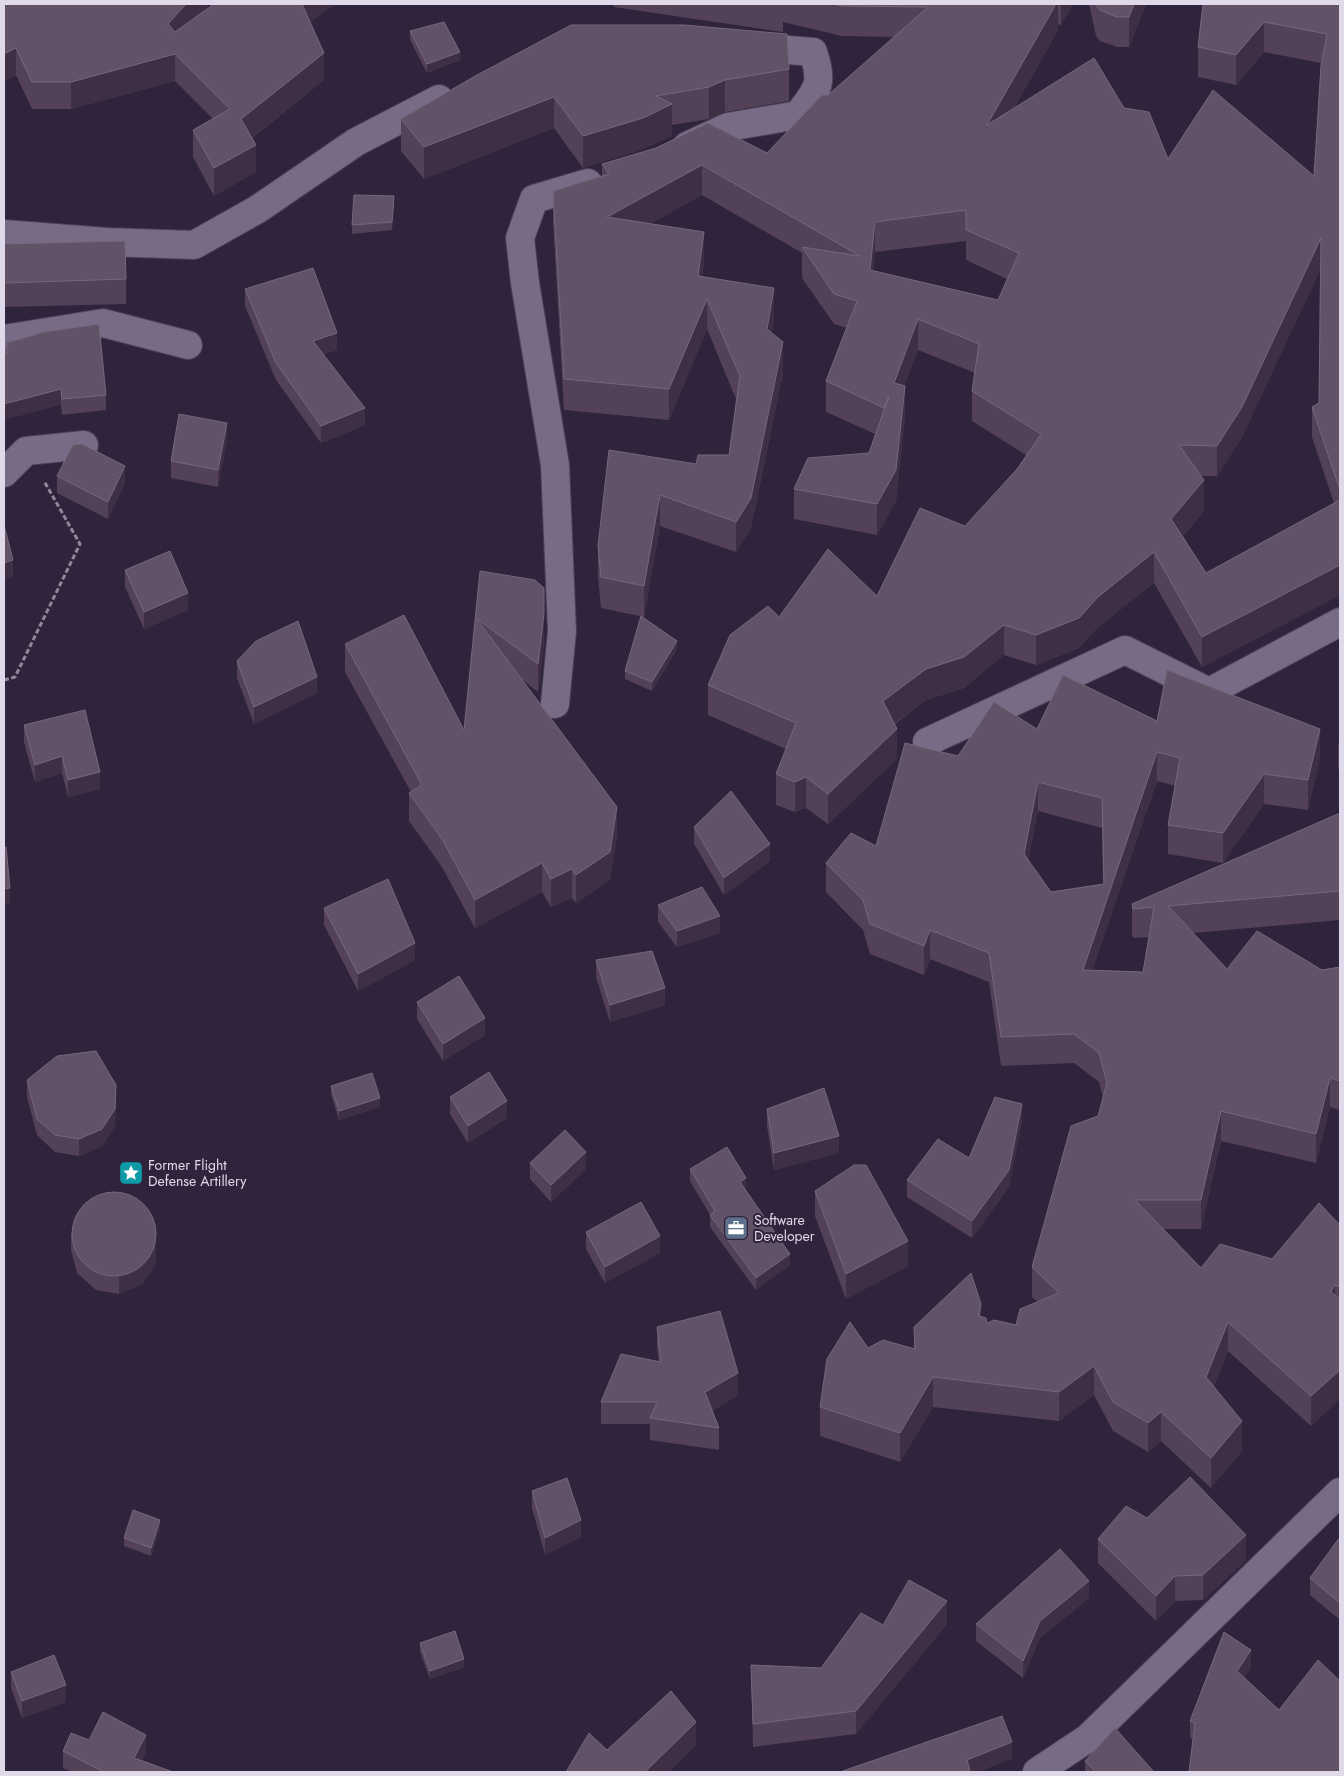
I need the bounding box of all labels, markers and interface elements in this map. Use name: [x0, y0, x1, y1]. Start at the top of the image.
place label: Former Flight Defense Artillery: [148, 1155, 247, 1191]
place icon: Former Flight Defense Artillery: [118, 1160, 144, 1186]
place label: Software Developer: [754, 1210, 815, 1246]
office icon: Software Developer: [723, 1215, 749, 1241]

